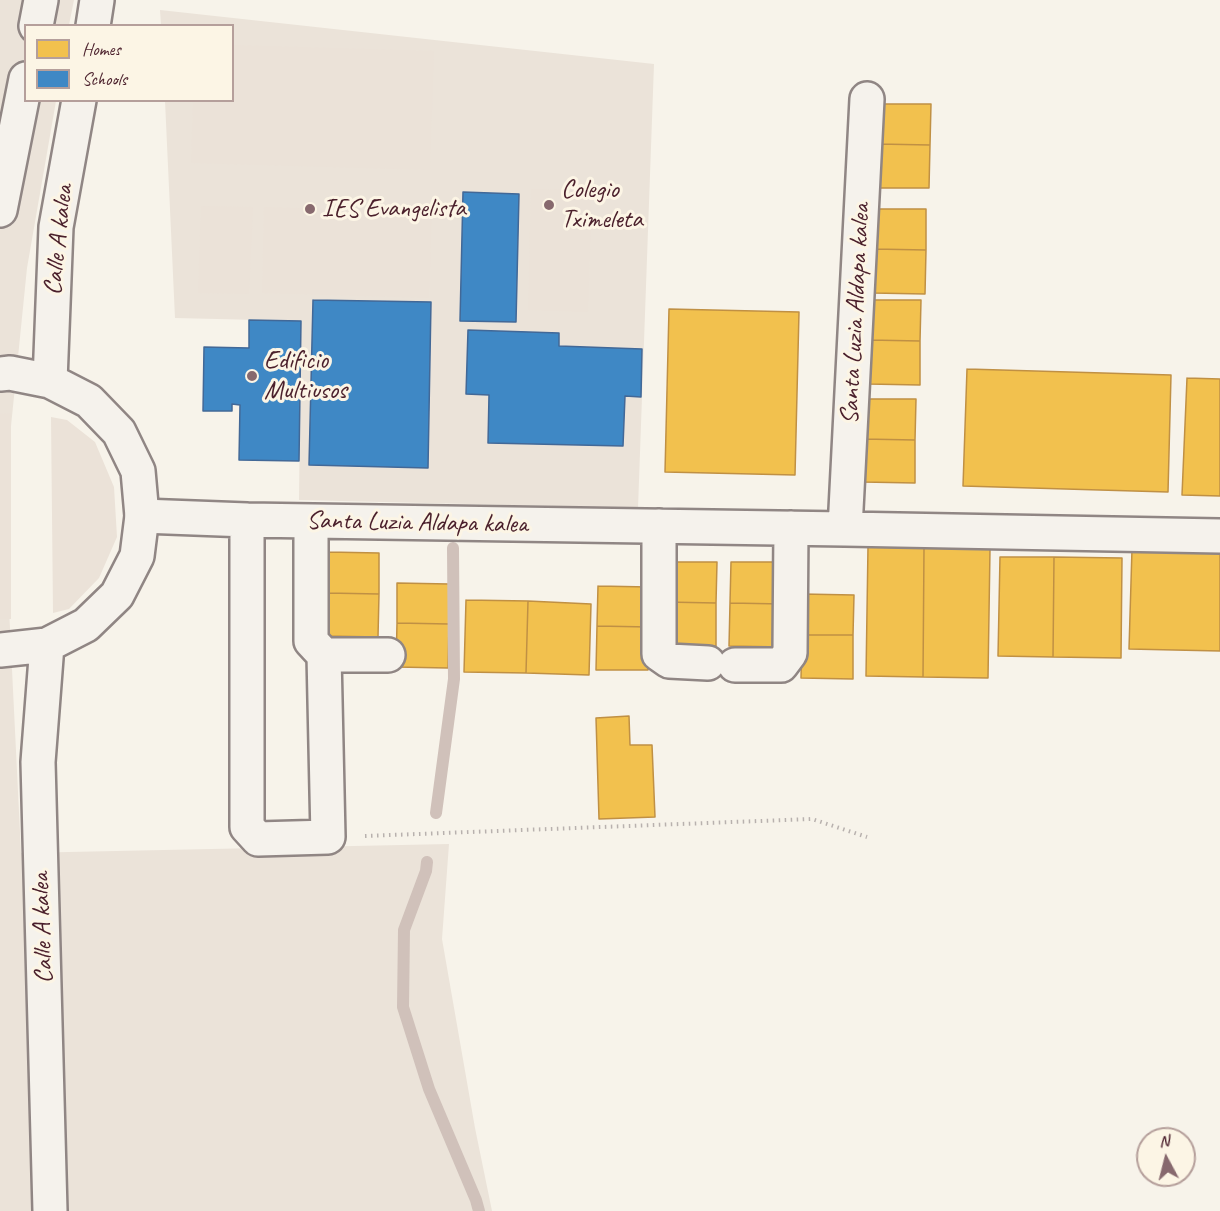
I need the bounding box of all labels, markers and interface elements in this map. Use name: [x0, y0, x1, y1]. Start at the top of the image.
legend: [24, 24, 234, 102]
text: Homes: [82, 38, 121, 60]
text: Schools: [82, 68, 127, 90]
place label: Colegio Tximeleta: [561, 174, 643, 236]
street label: Calle A kalea: [38, 183, 80, 297]
place label: IES Evangelista: [322, 193, 466, 225]
marker: Colegio Tximeleta: [542, 198, 556, 212]
marker: IES Evangelista: [303, 202, 317, 216]
street label: Santa Luzia Aldapa kalea: [835, 203, 877, 425]
place label: Edificio Multiusos: [264, 345, 347, 406]
marker: Edificio Multiusos: [245, 369, 259, 383]
street label: Santa Luzia Aldapa kalea: [306, 505, 528, 541]
street label: Calle A kalea: [25, 872, 61, 984]
north arrow: [1136, 1127, 1196, 1187]
text: N: [1158, 1131, 1170, 1152]

